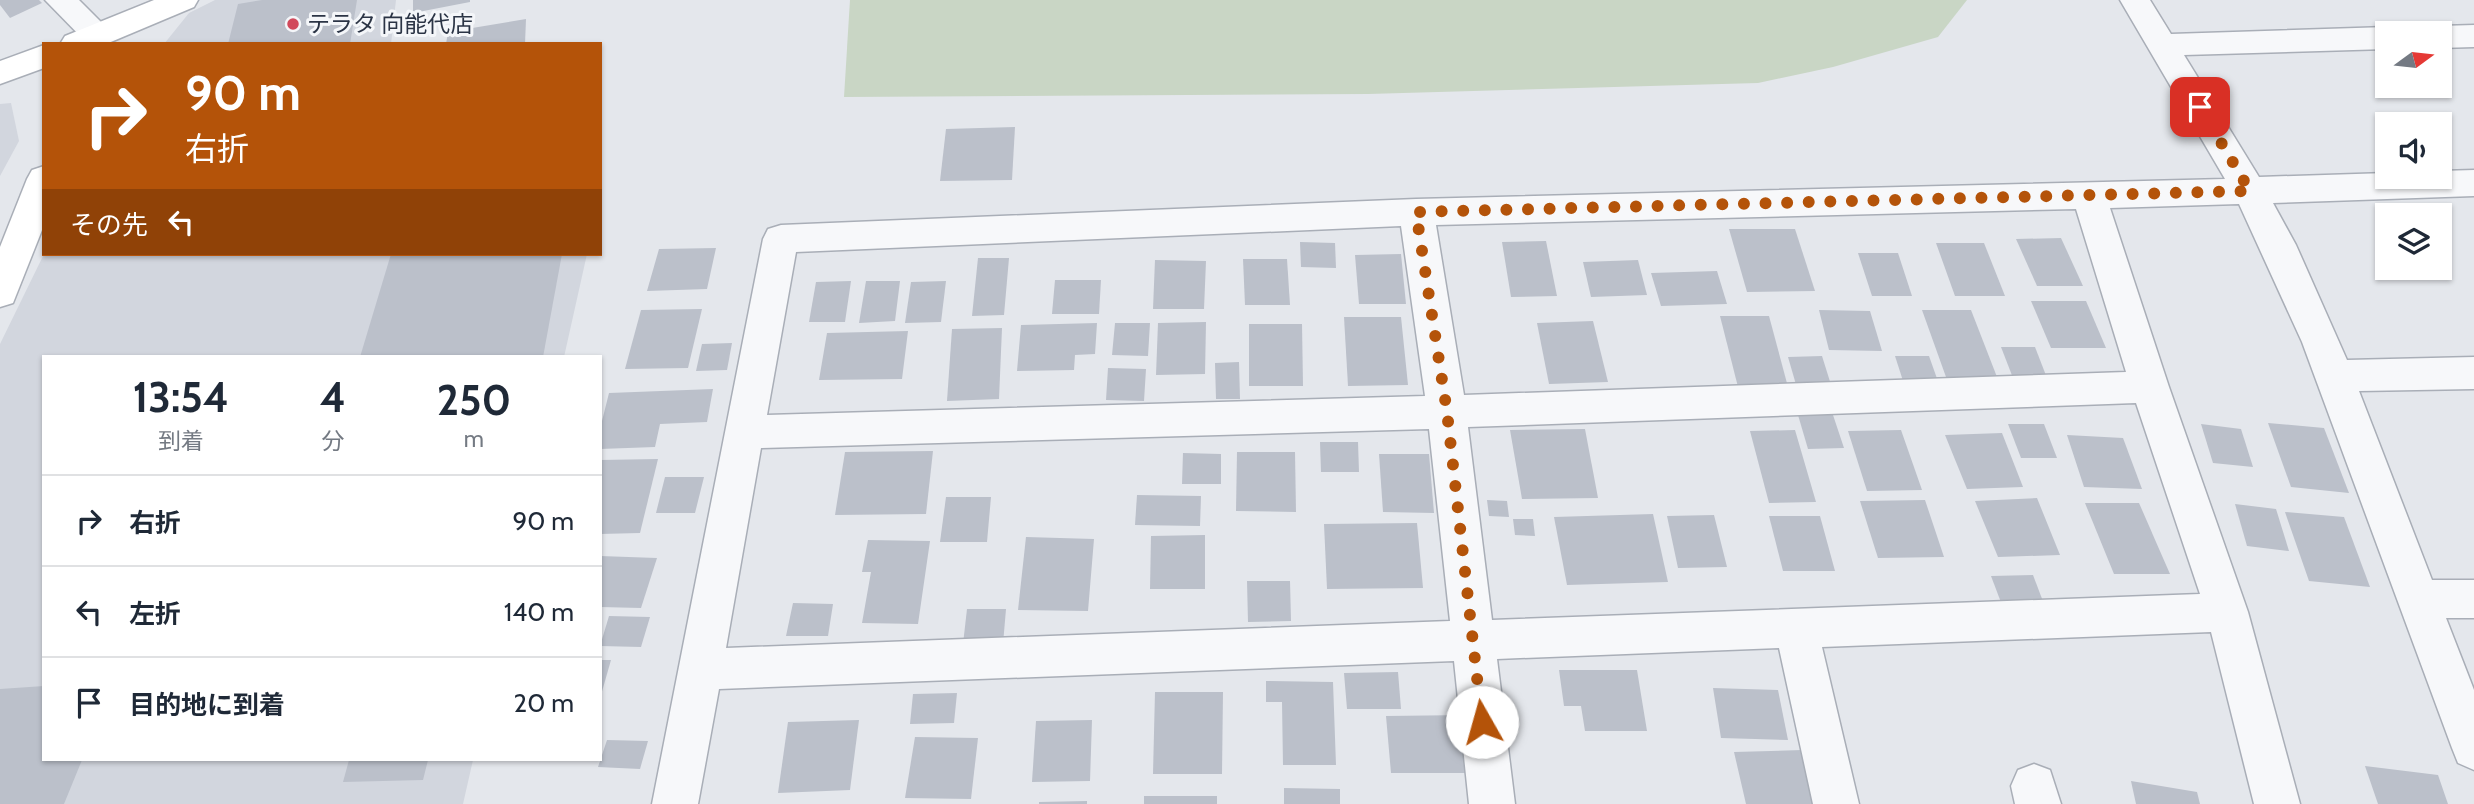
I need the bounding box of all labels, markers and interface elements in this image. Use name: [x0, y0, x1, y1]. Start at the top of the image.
place label: テラタ 向能代店: [307, 10, 473, 38]
marker: テラタ 向能代店: [285, 16, 301, 32]
north arrow: [2375, 21, 2452, 98]
map controls: [2375, 21, 2452, 280]
text: 90 m: [185, 63, 301, 122]
icon: right: [70, 70, 161, 161]
pin: [2170, 77, 2230, 137]
icon: arrive: [2181, 88, 2219, 126]
button: sound: [2375, 112, 2452, 189]
text: 右折: [185, 129, 249, 168]
icon: left: [162, 203, 200, 241]
button: layers: [2375, 203, 2452, 280]
text: その先: [70, 209, 148, 241]
text: 13:54: [133, 371, 229, 423]
text: 4: [320, 371, 346, 423]
text: 250: [437, 374, 511, 426]
text: m: [464, 425, 484, 453]
text: 到着: [158, 427, 204, 455]
text: 分: [321, 427, 344, 455]
icon: right: [70, 502, 108, 540]
text: 90 m: [512, 505, 574, 537]
text: 右折: [129, 507, 181, 539]
icon: left: [70, 593, 108, 631]
text: 140 m: [504, 596, 574, 628]
text: 左折: [129, 598, 181, 630]
icon: arrive: [70, 684, 108, 722]
position arrow: [1445, 685, 1519, 759]
text: 20 m: [514, 687, 574, 719]
text: 目的地に到着: [129, 689, 285, 721]

